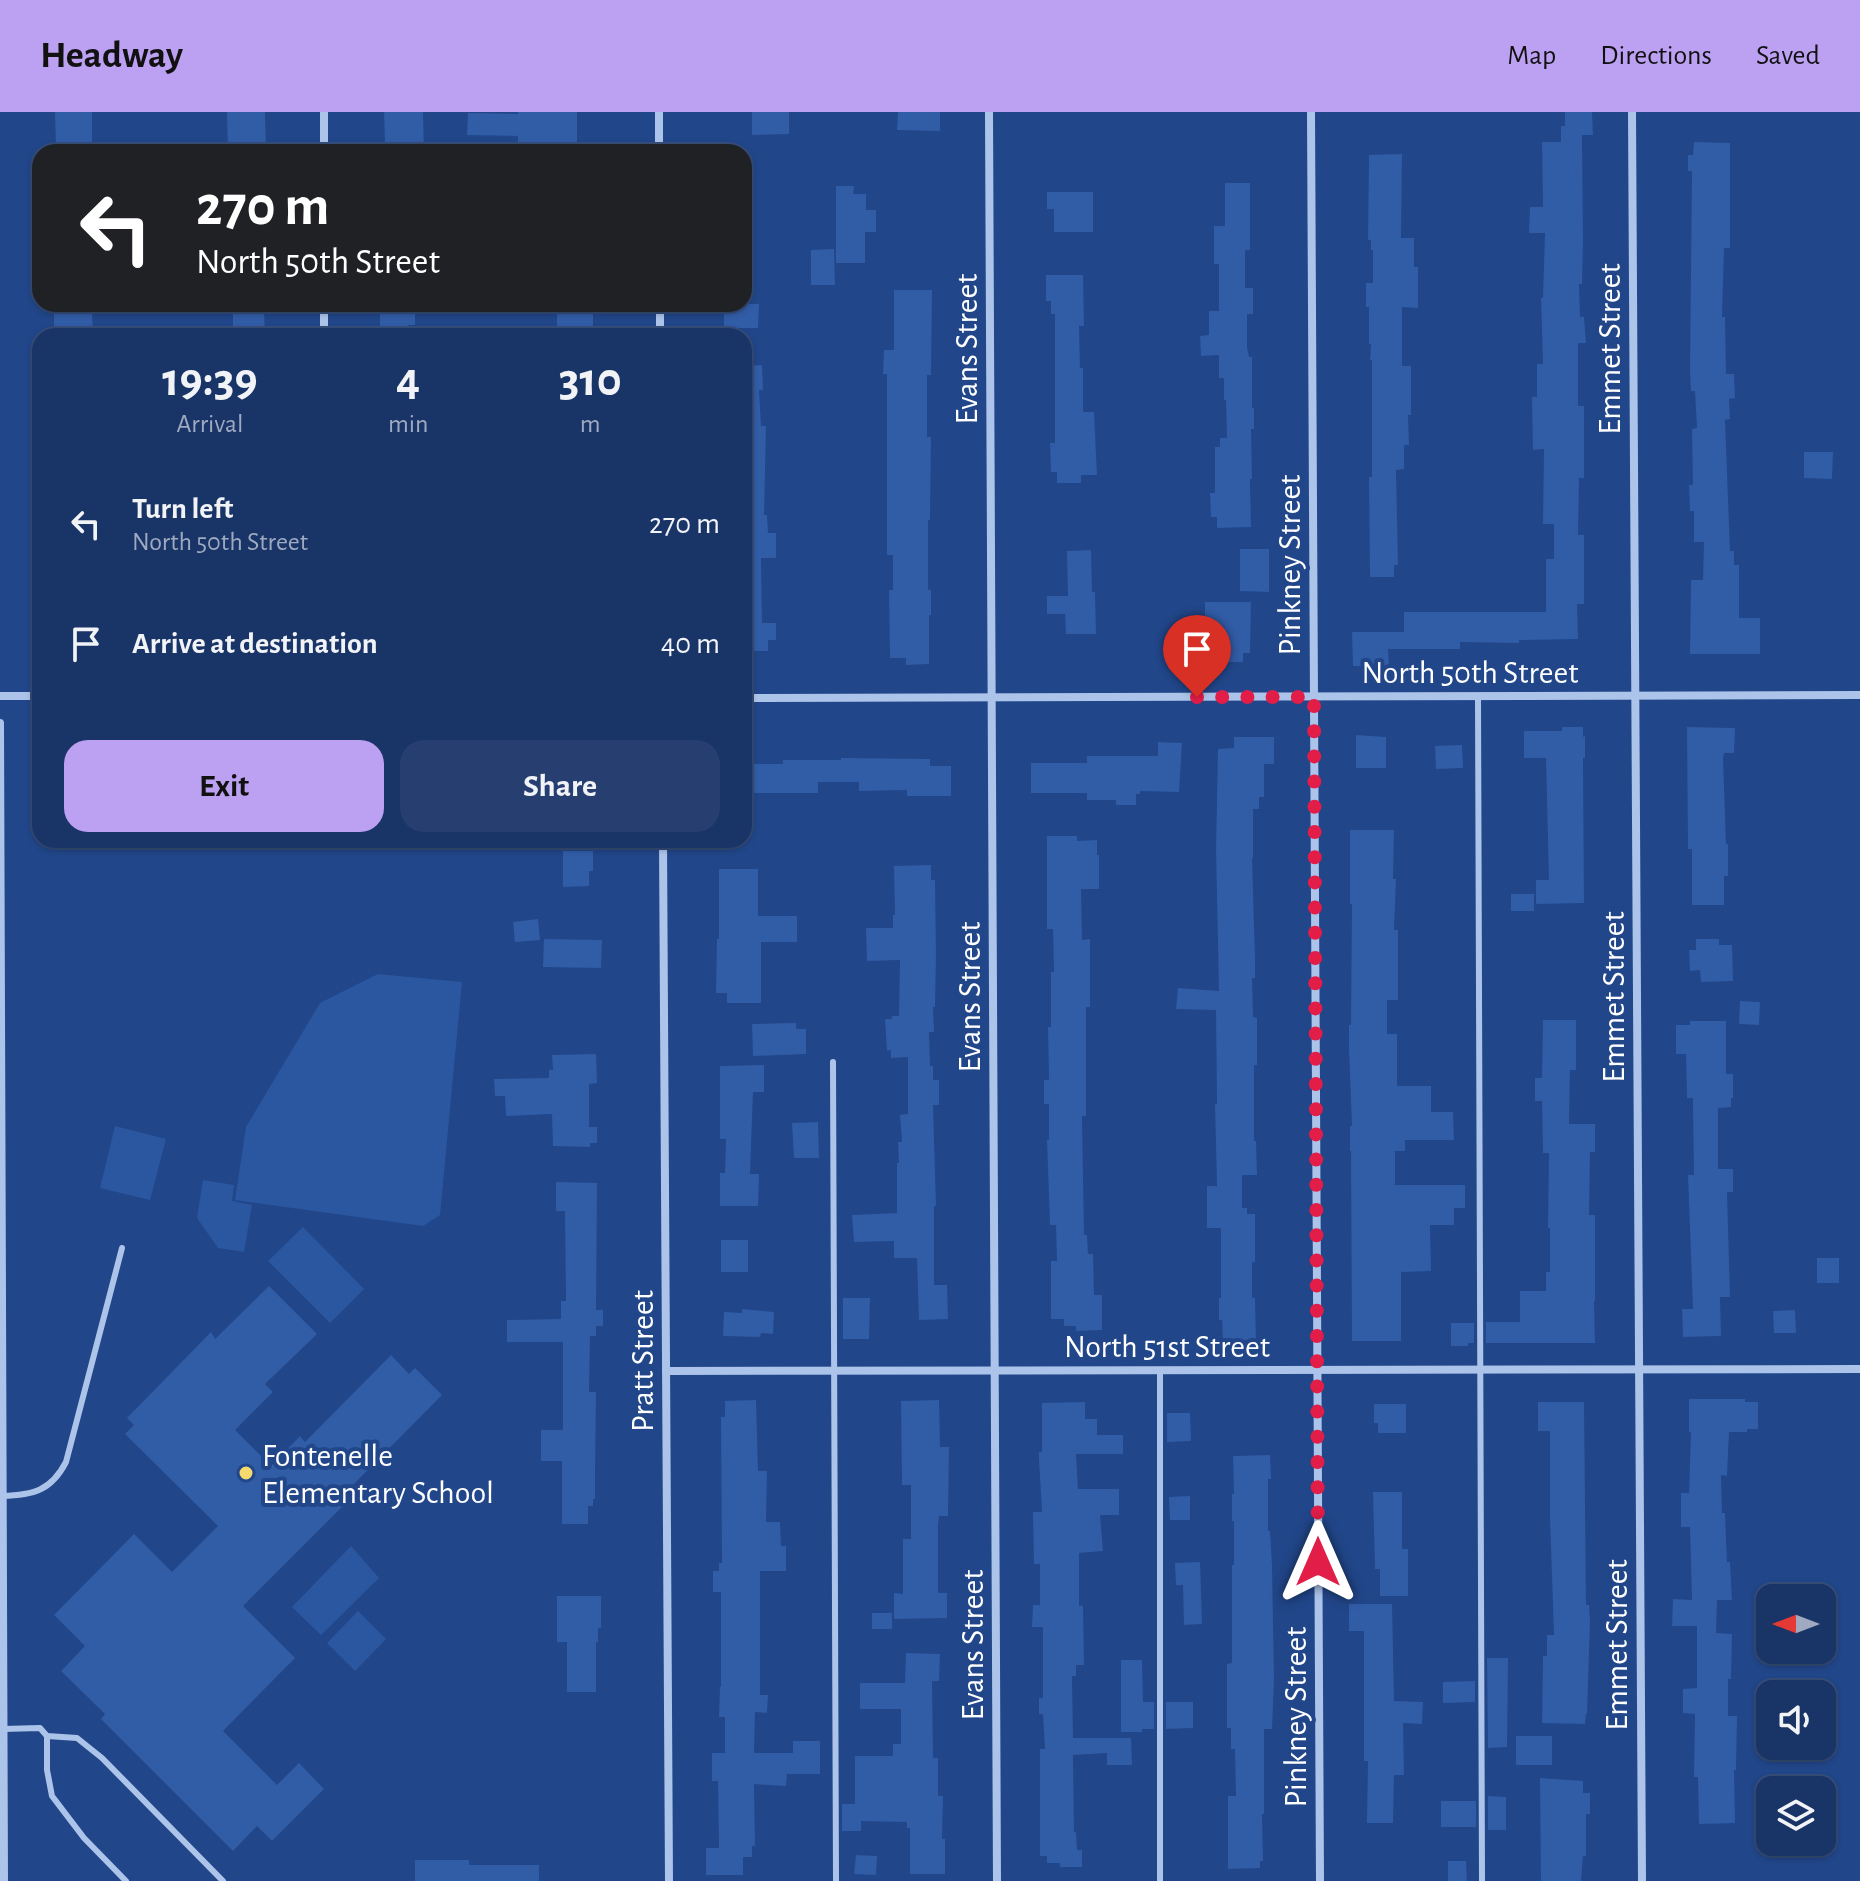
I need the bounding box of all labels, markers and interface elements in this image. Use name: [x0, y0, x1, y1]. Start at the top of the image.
text: Headway: [40, 37, 183, 75]
text: Map: [1507, 42, 1556, 70]
text: Directions: [1600, 42, 1712, 70]
text: Saved: [1756, 42, 1820, 70]
icon: left: [64, 176, 168, 280]
text: 270 m: [196, 179, 329, 235]
text: North 50th Street: [196, 244, 440, 280]
street label: Emmet Street: [1594, 263, 1626, 435]
street label: Evans Street: [951, 274, 983, 424]
text: 19:39: [162, 357, 258, 405]
text: 4: [396, 357, 420, 405]
text: 310: [559, 357, 622, 405]
text: Arrival: [177, 411, 243, 437]
text: min: [388, 411, 428, 437]
text: m: [580, 411, 601, 437]
street label: Pinkney Street: [1274, 474, 1306, 656]
text: Turn left: [132, 494, 233, 524]
icon: left: [64, 502, 108, 546]
text: 270 m: [649, 509, 720, 539]
text: North 50th Street: [132, 529, 308, 555]
pin: [1163, 615, 1231, 697]
icon: arrive: [64, 622, 108, 666]
icon: arrive: [1175, 627, 1219, 671]
text: Arrive at destination: [132, 629, 378, 659]
text: 40 m: [661, 629, 720, 659]
street label: North 50th Street: [1362, 657, 1578, 689]
button: Exit: [64, 740, 384, 832]
button: Share: [400, 740, 720, 832]
street label: Emmet Street: [1598, 911, 1630, 1083]
street label: Evans Street: [954, 922, 986, 1072]
street label: Pratt Street: [627, 1290, 659, 1432]
street label: North 51st Street: [1064, 1331, 1270, 1363]
place label: Fontenelle Elementary School: [262, 1440, 494, 1509]
marker: Fontenelle Elementary School: [237, 1464, 255, 1482]
position arrow: [1276, 1520, 1360, 1604]
street label: Emmet Street: [1601, 1559, 1633, 1731]
street label: Evans Street: [957, 1570, 989, 1720]
north arrow: [1756, 1584, 1836, 1664]
map controls: [1756, 1584, 1836, 1856]
street label: Pinkney Street: [1280, 1626, 1312, 1808]
button: sound: [1756, 1680, 1836, 1760]
button: layers: [1756, 1776, 1836, 1856]

